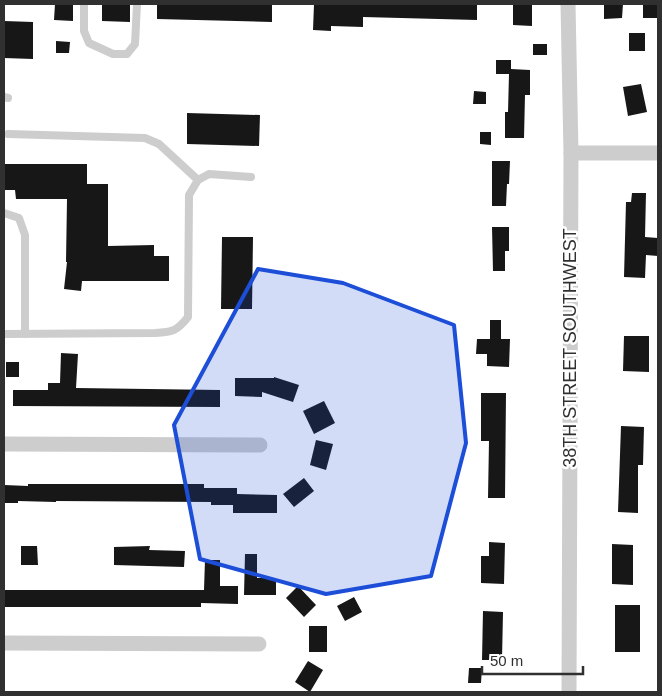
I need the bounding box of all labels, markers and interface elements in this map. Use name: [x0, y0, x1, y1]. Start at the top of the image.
street label: 38TH STREET SOUTHWEST: [560, 228, 580, 468]
scale bar: [482, 644, 583, 676]
text: 50 m: [490, 652, 523, 669]

